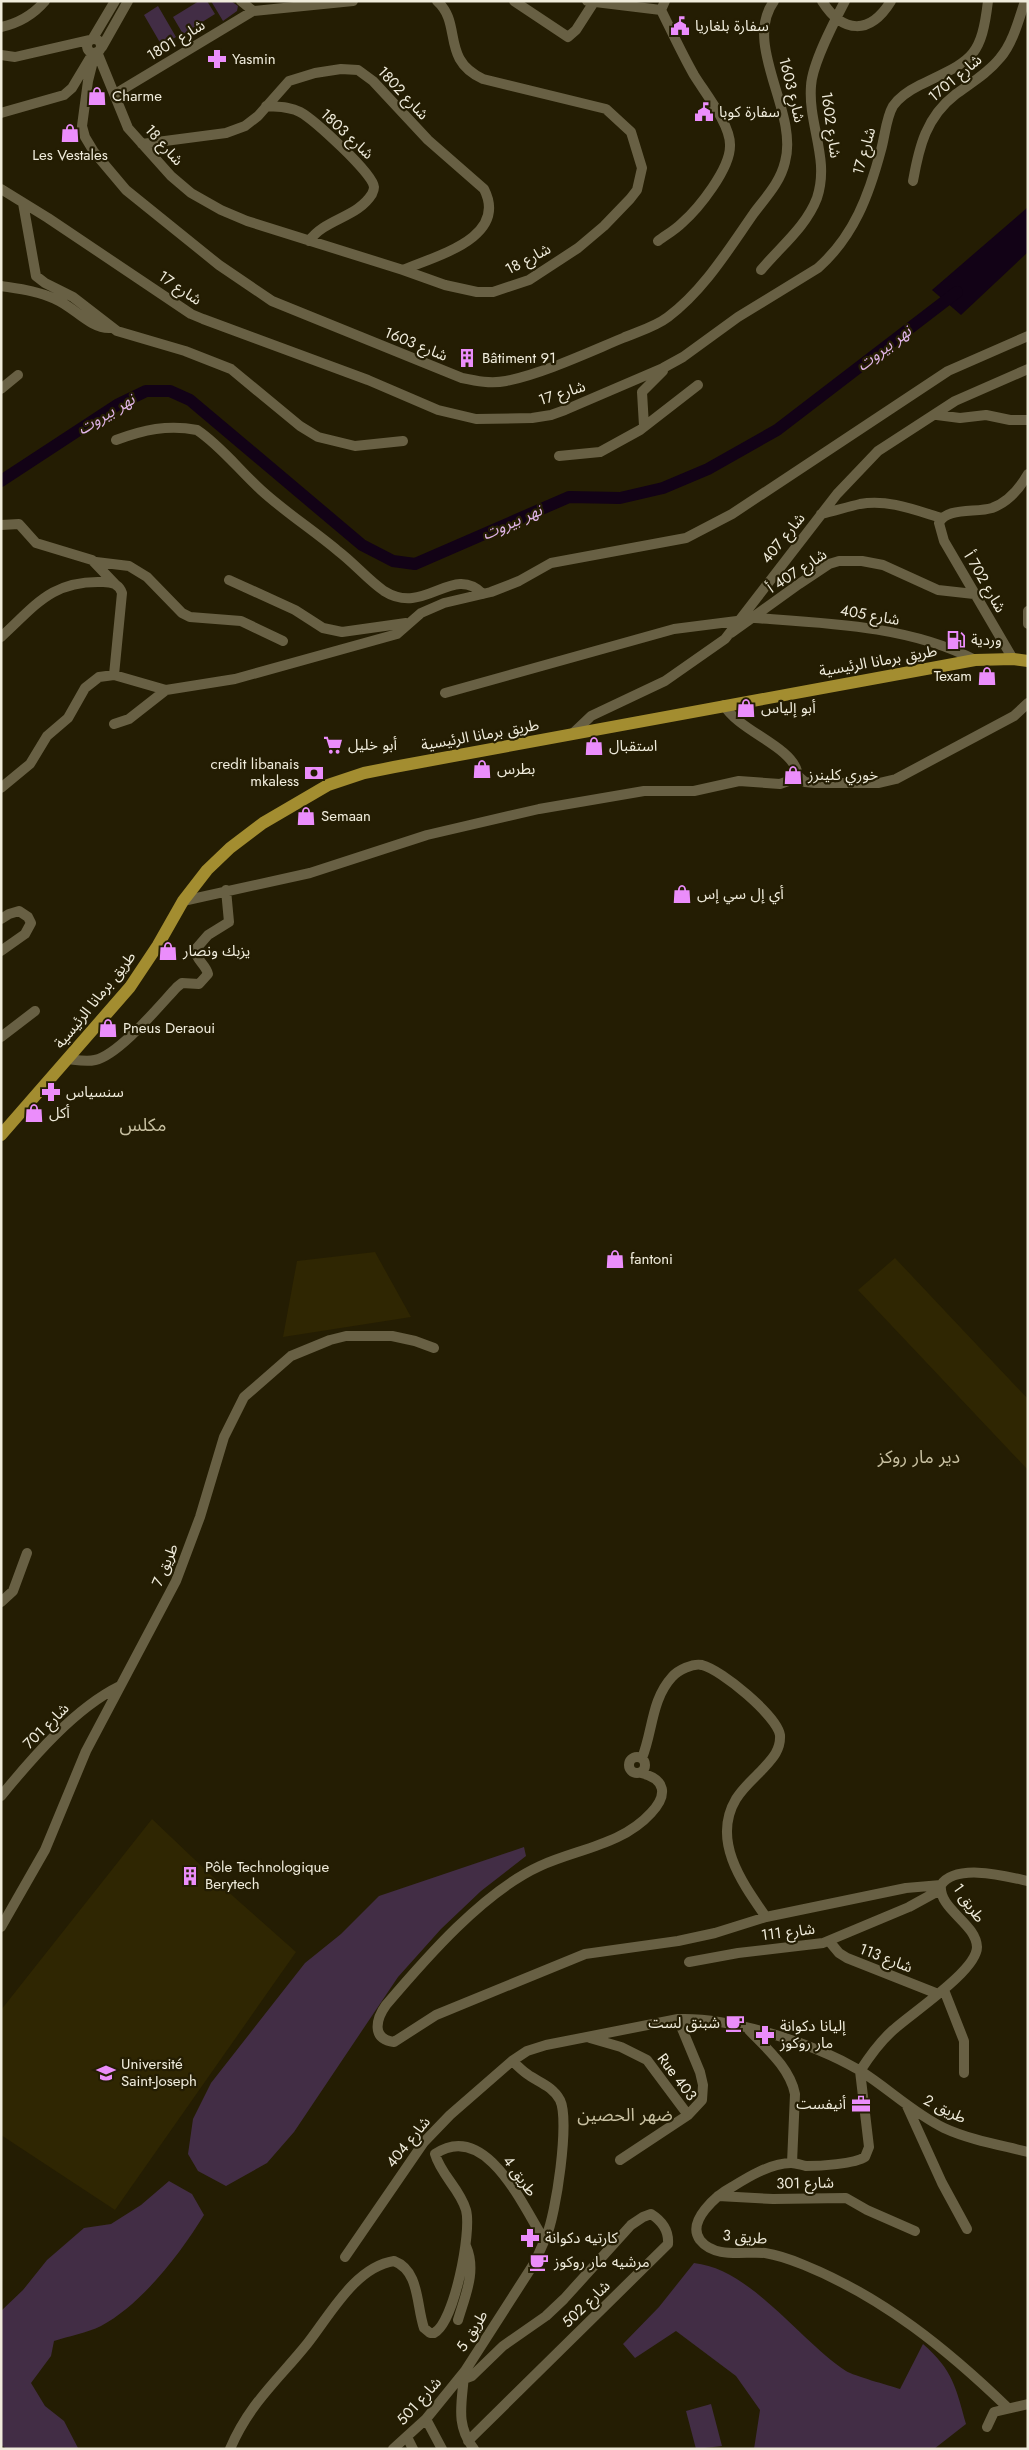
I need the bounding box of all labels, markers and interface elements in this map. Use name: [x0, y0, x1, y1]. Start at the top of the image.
street label: شارع 1801: [143, 14, 210, 67]
public building icon: سفارة بلغاريا: [669, 15, 691, 37]
place label: سفارة بلغاريا: [695, 15, 769, 37]
pharmacy icon: Yasmin: [206, 48, 228, 70]
place label: Yasmin: [232, 48, 276, 70]
street label: شارع 1701: [923, 49, 987, 108]
street label: شارع 1603: [772, 55, 811, 125]
street label: شارع 1802: [372, 61, 434, 126]
shop icon: Charme: [86, 85, 108, 107]
place label: Charme: [112, 85, 162, 107]
street label: شارع 1602: [814, 90, 847, 160]
public building icon: سفارة كوبا: [693, 101, 715, 123]
place label: سفارة كوبا: [719, 101, 780, 123]
street label: شارع 1803: [315, 103, 379, 165]
street label: شارع 18: [139, 120, 189, 171]
shop icon: Les Vestales: [59, 122, 81, 144]
street label: شارع 17: [847, 124, 882, 178]
place label: Les Vestales: [32, 144, 108, 166]
street label: شارع 18: [501, 238, 555, 281]
street label: شارع 17: [153, 265, 206, 312]
water label: نهر بيروت: [852, 319, 917, 376]
street label: شارع 1603: [381, 321, 451, 368]
building icon: Bâtiment 91: [456, 347, 478, 369]
place label: Bâtiment 91: [482, 347, 556, 369]
street label: شارع 17: [536, 375, 589, 412]
water label: نهر بيروت: [73, 387, 140, 440]
water label: نهر بيروت: [478, 498, 547, 545]
street label: شارع 407: [756, 508, 811, 569]
street label: شارع 407 أ: [763, 543, 832, 600]
street label: شارع 702 أ: [958, 547, 1011, 617]
street label: شارع 405: [838, 599, 902, 632]
fuel station icon: وردية: [945, 629, 967, 651]
place label: وردية: [971, 629, 1002, 651]
street label: طريق برمانا الرئيسية: [817, 640, 939, 682]
place label: Texam: [934, 665, 972, 687]
shop icon: Texam: [976, 665, 998, 687]
shop icon: أبو إلياس: [735, 697, 757, 719]
place label: أبو إلياس: [761, 697, 816, 719]
street label: طريق برمانا الرئيسية: [419, 714, 541, 756]
supermarket icon: أبو خليل: [322, 734, 344, 756]
place label: أبو خليل: [348, 734, 397, 756]
shop icon: استقبال: [583, 735, 605, 757]
place label: استقبال: [609, 735, 657, 757]
place label: credit libanais mkaless: [210, 753, 299, 792]
shop icon: بطرس: [471, 758, 493, 780]
place label: بطرس: [497, 758, 535, 780]
bank icon: credit libanais mkaless: [303, 762, 325, 784]
shop icon: خوري كلينرز: [782, 764, 804, 786]
place label: خوري كلينرز: [807, 764, 878, 786]
shop icon: Semaan: [295, 805, 317, 827]
place label: Semaan: [321, 805, 371, 827]
shop icon: أي إل سي إس: [671, 883, 693, 905]
place label: أي إل سي إس: [697, 883, 784, 905]
shop icon: يزبك ونصار: [157, 940, 179, 962]
place label: يزبك ونصار: [182, 940, 250, 962]
street label: طريق برمانا الرئيسية: [49, 947, 141, 1053]
shop icon: Pneus Deraoui: [97, 1017, 119, 1039]
place label: Pneus Deraoui: [123, 1017, 215, 1039]
pharmacy icon: سنسياس: [40, 1081, 62, 1103]
place label: سنسياس: [66, 1081, 124, 1103]
shop icon: أكل: [23, 1102, 45, 1124]
place label: أكل: [49, 1102, 70, 1124]
district label: مكلس: [120, 1112, 166, 1138]
shop icon: fantoni: [604, 1248, 626, 1270]
place label: fantoni: [630, 1248, 673, 1270]
district label: دير مار روكز: [877, 1444, 960, 1470]
street label: طريق 7: [146, 1540, 184, 1590]
street label: شارع 701: [18, 1698, 75, 1755]
place label: Pôle Technologique Berytech: [205, 1856, 329, 1895]
building icon: Pôle Technologique Berytech: [179, 1865, 201, 1887]
street label: طريق 1: [948, 1879, 990, 1927]
street label: شارع 111: [760, 1918, 816, 1947]
street label: شارع 113: [856, 1938, 916, 1979]
place label: شبنق لست: [648, 2012, 720, 2034]
cafe icon: شبنق لست: [724, 2012, 746, 2034]
place label: إليانا دكوانة مار روكوز: [779, 2015, 846, 2054]
pharmacy icon: إليانا دكوانة مار روكوز: [754, 2024, 776, 2046]
street label: Rue 403: [652, 2049, 702, 2105]
place label: Université Saint-Joseph: [121, 2053, 197, 2092]
school or university icon: Université Saint-Joseph: [95, 2062, 117, 2084]
street label: طريق 2: [920, 2089, 970, 2129]
place label: أنيفست: [796, 2093, 846, 2115]
office icon: أنيفست: [850, 2093, 872, 2115]
district label: ضهر الحصين: [577, 2102, 673, 2128]
street label: شارع 404: [380, 2111, 436, 2173]
street label: طريق 4: [498, 2151, 542, 2201]
street label: شارع 301: [776, 2171, 834, 2196]
street label: طريق 3: [722, 2224, 768, 2250]
pharmacy icon: كارتيه دكوانة: [519, 2227, 541, 2249]
place label: كارتيه دكوانة: [545, 2227, 619, 2249]
cafe icon: مرشيه مار روكوز: [528, 2251, 550, 2273]
place label: مرشيه مار روكوز: [553, 2251, 650, 2273]
street label: شارع 502: [557, 2275, 616, 2333]
street label: طريق 5: [451, 2306, 493, 2356]
street label: شارع 501: [391, 2372, 447, 2431]

